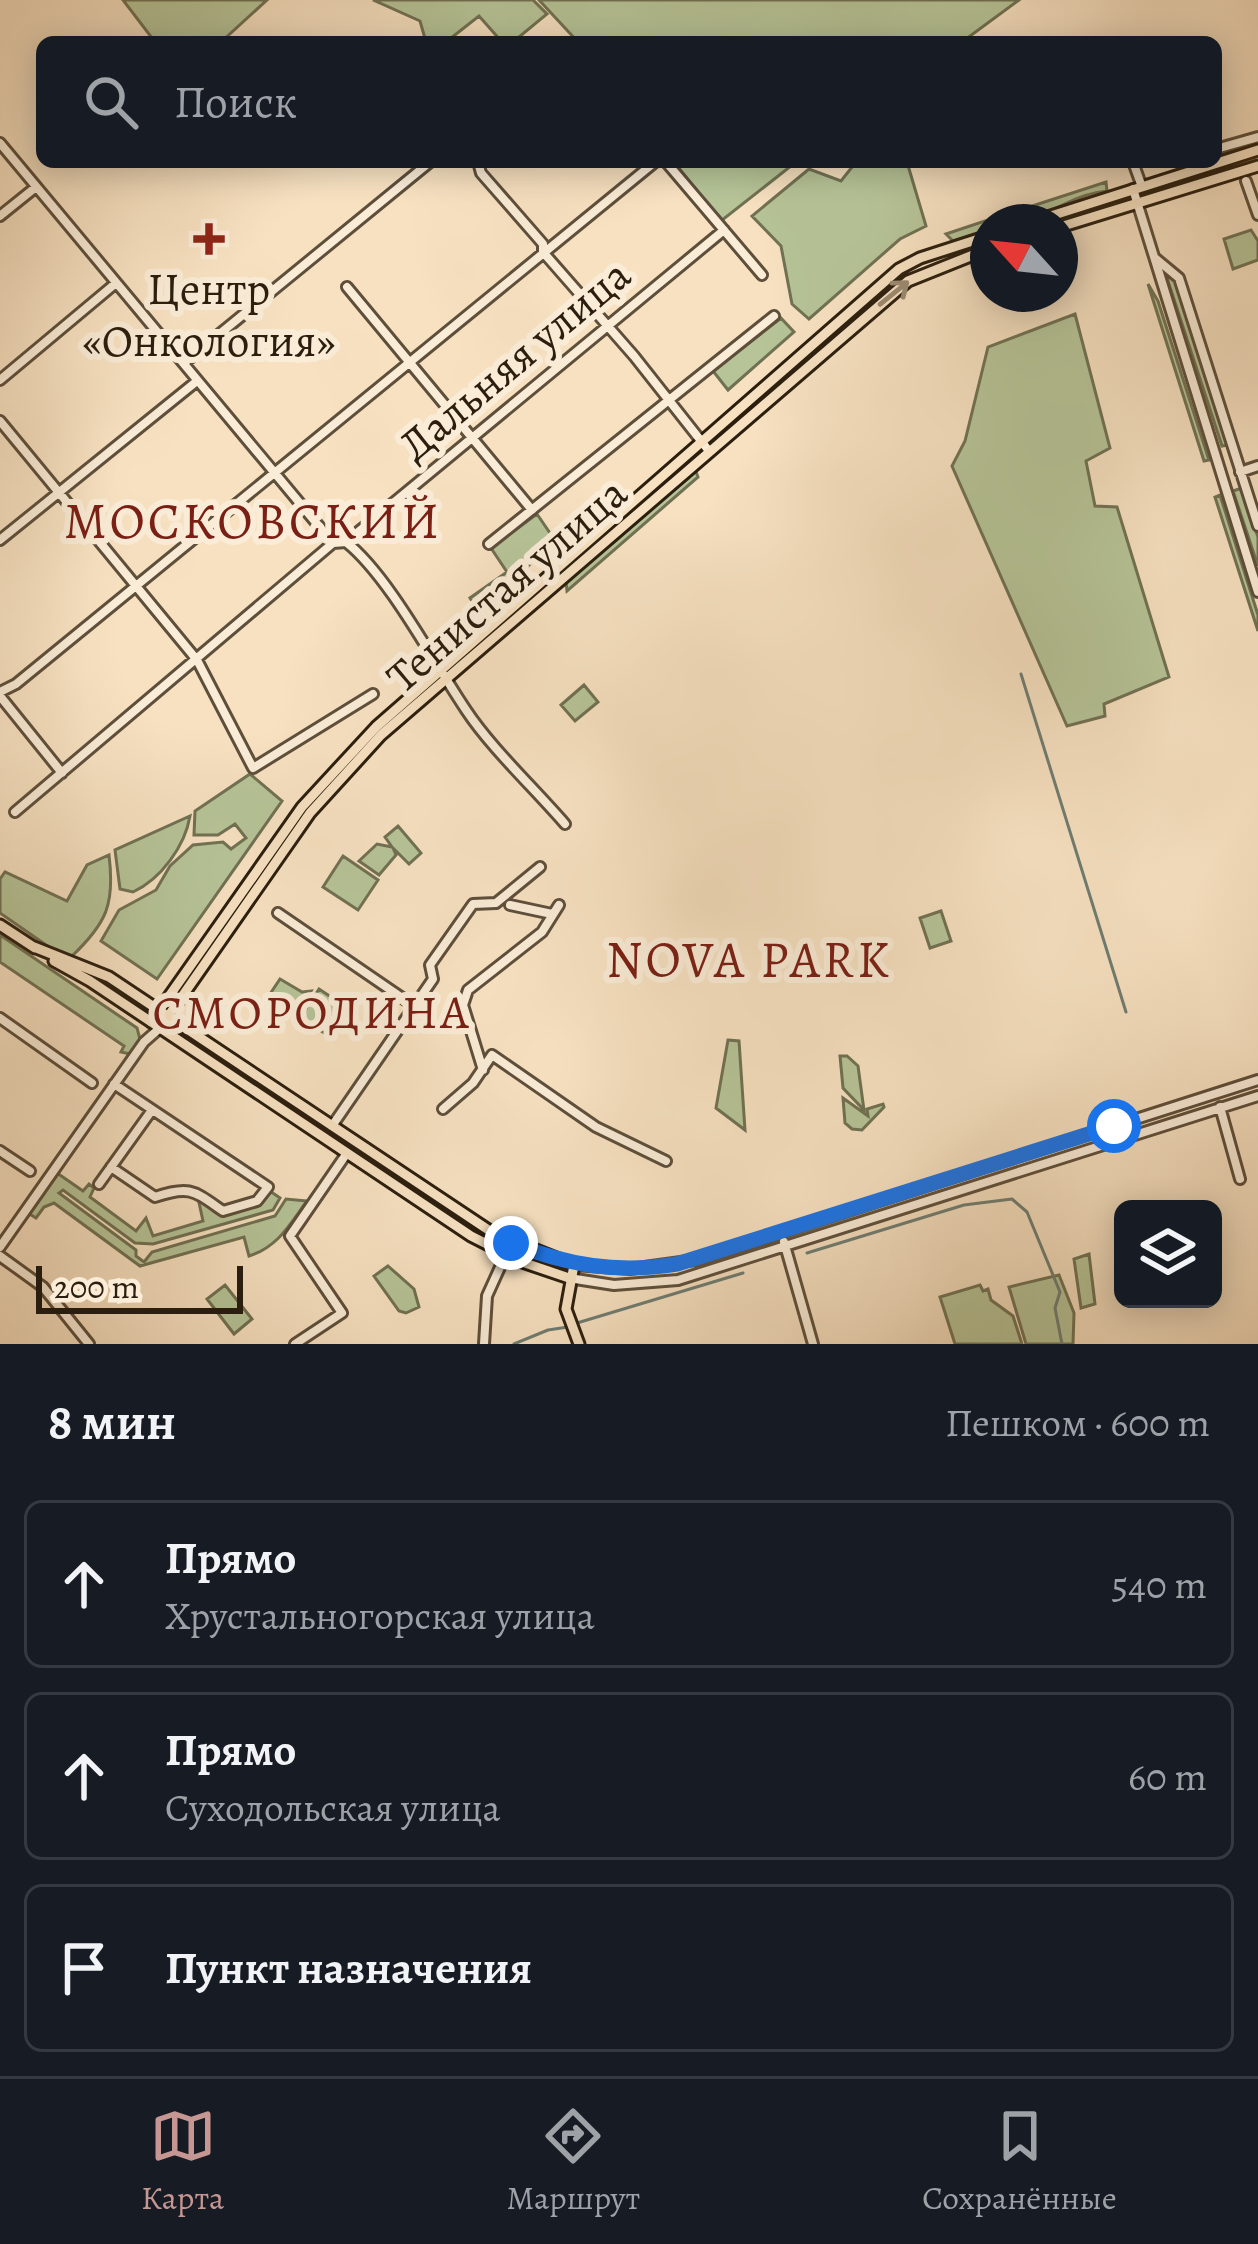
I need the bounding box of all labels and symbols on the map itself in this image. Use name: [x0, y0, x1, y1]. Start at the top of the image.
north arrow: [970, 204, 1078, 312]
marker: Центр «Онкология»: [193, 223, 225, 255]
street label: Дальняя улица: [386, 244, 644, 475]
place label: Центр «Онкология»: [83, 258, 336, 372]
one-way arrow: [878, 280, 909, 308]
street label: Тенистая улица: [373, 463, 641, 707]
district label: МОСКОВСКИЙ: [64, 486, 442, 556]
district label: NOVA PARK: [606, 925, 892, 995]
district label: СМОРОДИНА: [152, 979, 472, 1045]
route start: [1087, 1099, 1141, 1153]
route end: [484, 1216, 538, 1270]
scale bar: [36, 1260, 243, 1313]

